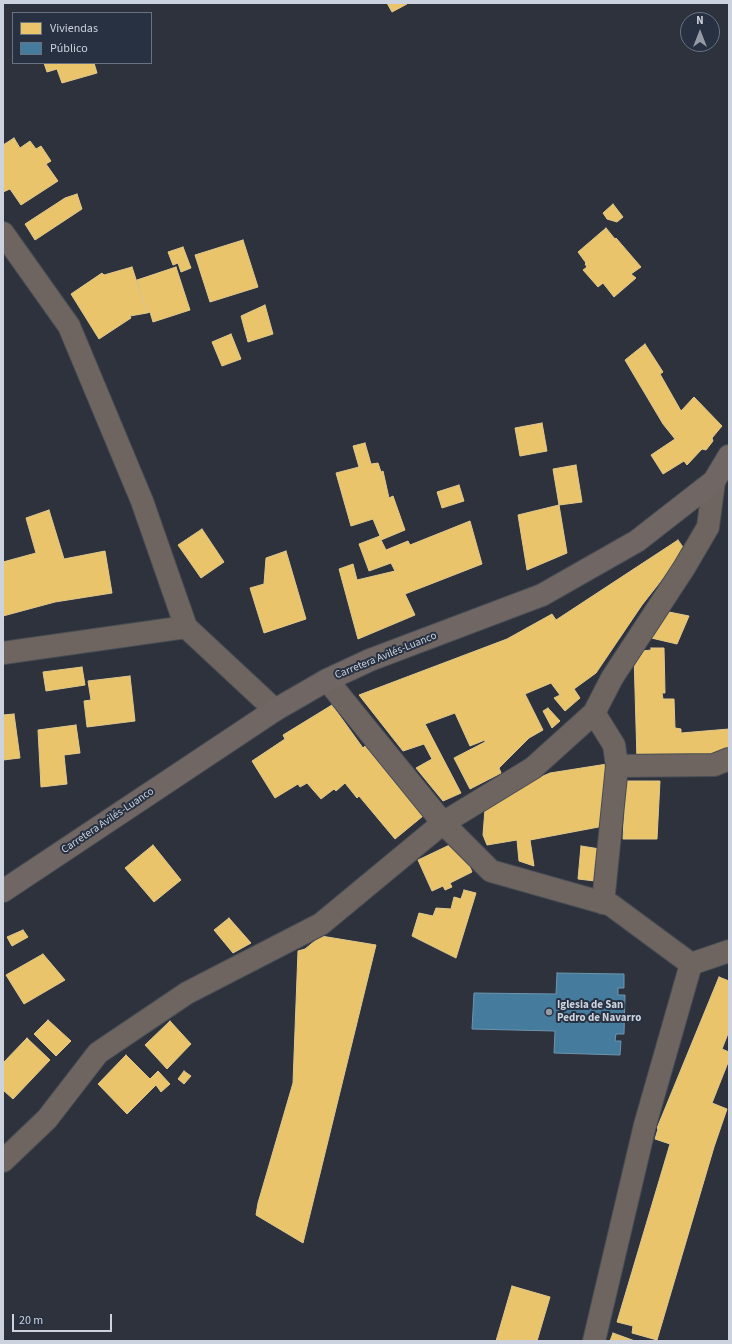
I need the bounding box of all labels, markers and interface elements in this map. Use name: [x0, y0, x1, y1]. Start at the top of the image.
legend: [12, 12, 152, 64]
north arrow: [680, 12, 720, 52]
text: N: [696, 13, 704, 28]
text: Viviendas: [50, 20, 98, 37]
text: Público: [50, 40, 88, 57]
street label: Carretera Avilés-Luanco: [333, 630, 439, 682]
street label: Carretera Avilés-Luanco: [59, 785, 157, 857]
place label: Iglesia de San Pedro de Navarro: [557, 999, 641, 1025]
marker: Iglesia de San Pedro de Navarro: [544, 1007, 554, 1017]
scale bar: [14, 1306, 114, 1332]
text: 20 m: [19, 1312, 43, 1329]

